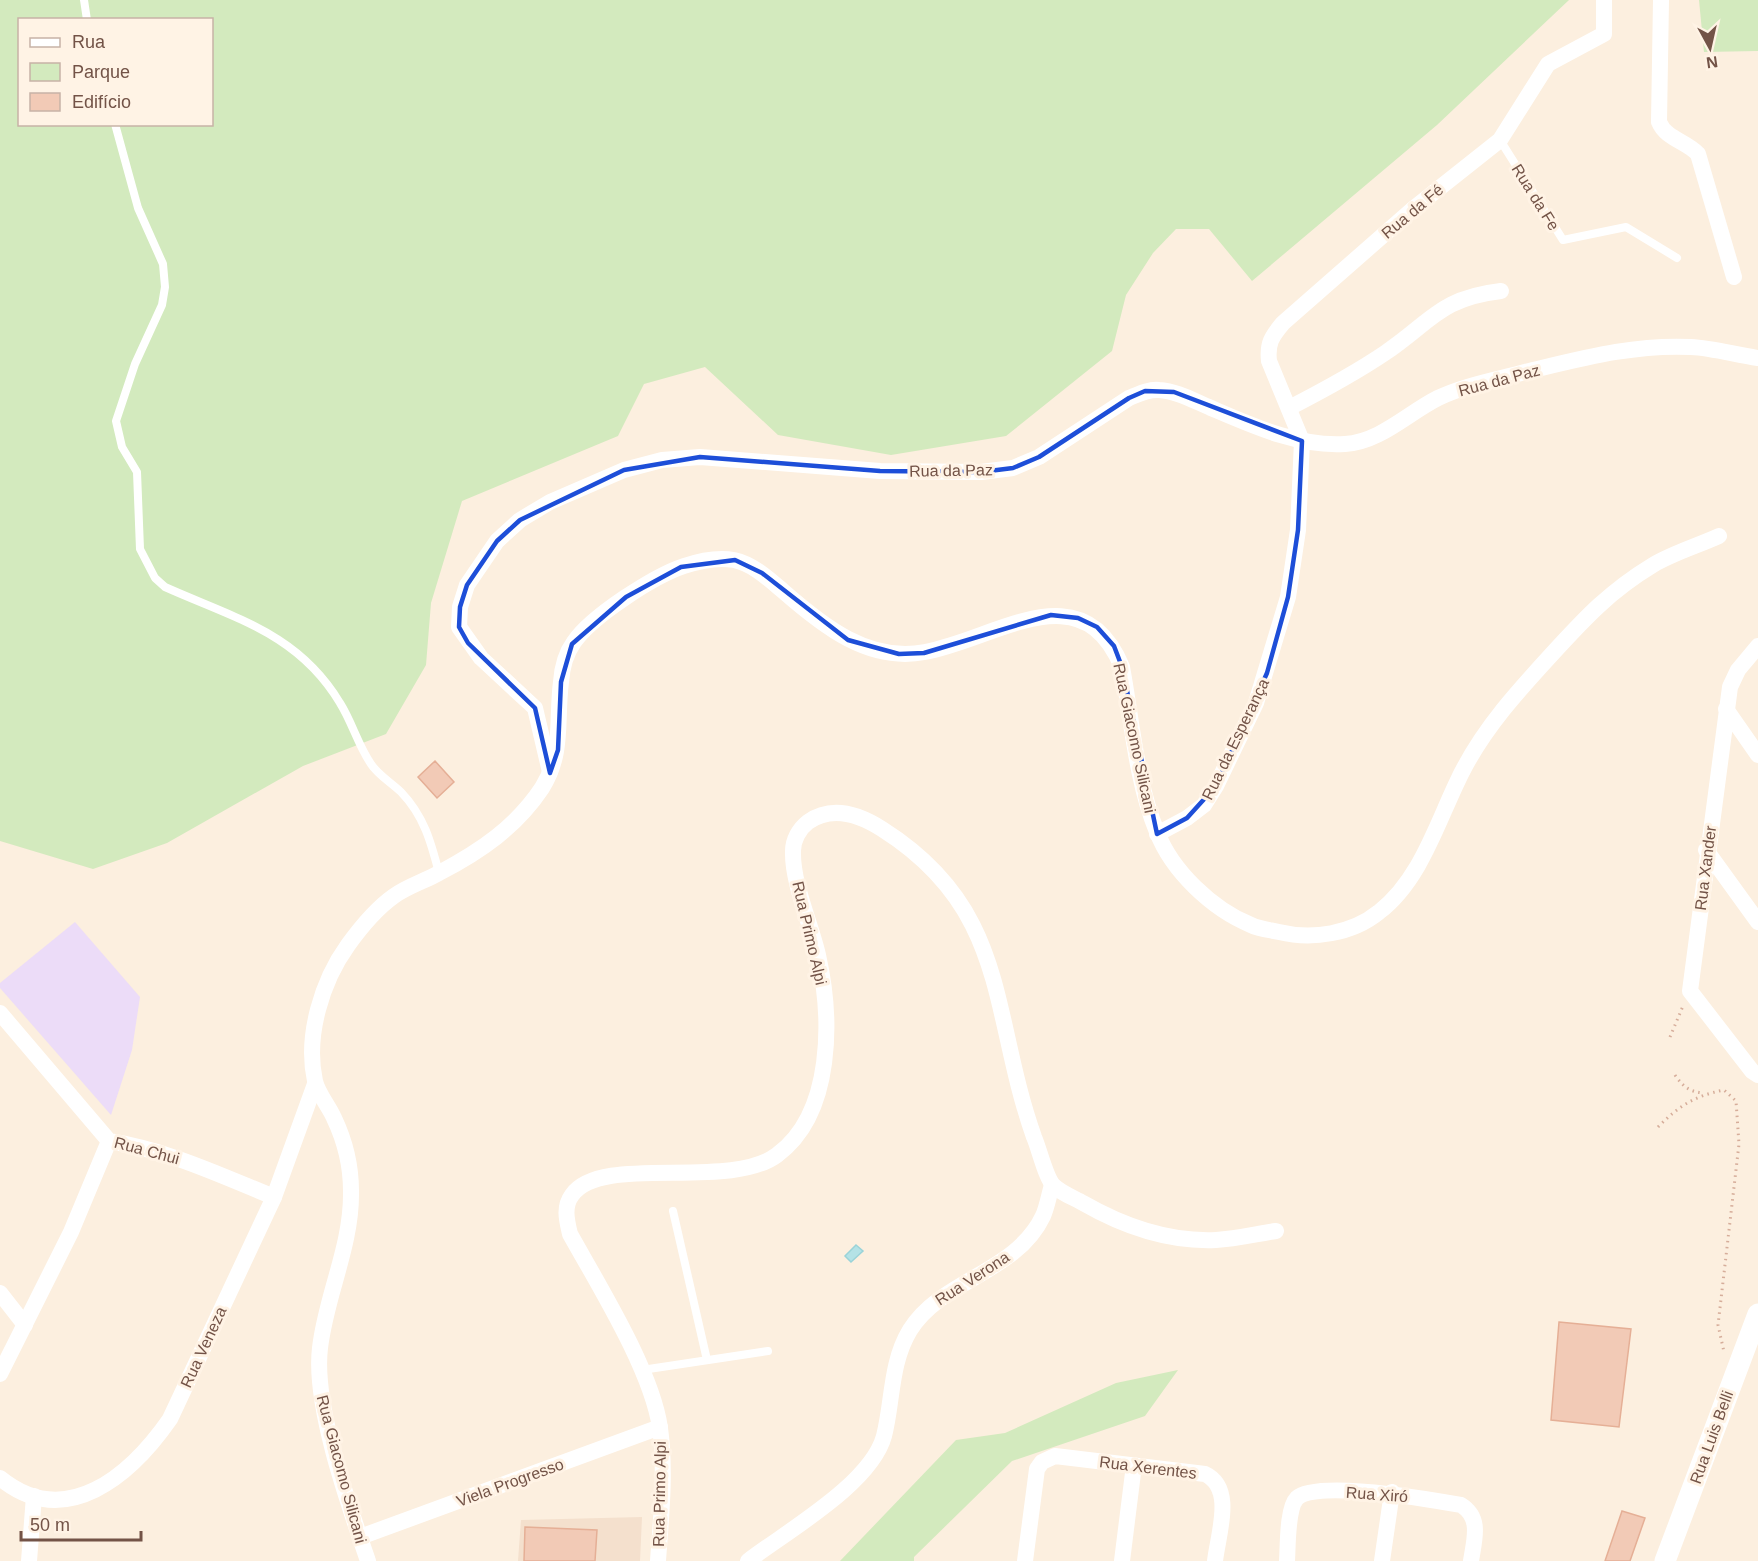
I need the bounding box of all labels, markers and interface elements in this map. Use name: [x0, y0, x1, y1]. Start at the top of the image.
legend: [18, 18, 213, 126]
north arrow: [1680, 18, 1740, 78]
text: Rua: [72, 32, 106, 52]
text: N: [1705, 53, 1719, 72]
text: Parque: [72, 62, 130, 82]
text: Edifício: [72, 92, 131, 112]
street label: Rua da Fe: [1509, 161, 1563, 234]
street label: Rua da Fé: [1378, 181, 1446, 242]
street label: Rua da Paz: [1457, 361, 1542, 400]
street label: Rua da Paz: [909, 461, 993, 480]
street label: Rua Giacomo Silicani: [1110, 662, 1159, 815]
street label: Rua da Esperança: [1199, 676, 1272, 803]
street label: Rua Xander: [1692, 824, 1719, 911]
street label: Rua Primo Alpi: [789, 880, 830, 987]
street label: Rua Chui: [112, 1134, 181, 1167]
street label: Rua Verona: [932, 1248, 1012, 1309]
street label: Rua Veneza: [177, 1304, 230, 1390]
street label: Rua Luis Belli: [1687, 1388, 1736, 1486]
street label: Rua Giacomo Silicani: [314, 1393, 370, 1545]
street label: Rua Primo Alpi: [650, 1441, 669, 1547]
street label: Rua Xerentes: [1098, 1453, 1198, 1482]
street label: Viela Progresso: [454, 1455, 566, 1510]
street label: Rua Xiró: [1345, 1484, 1409, 1505]
scale bar: [21, 1504, 141, 1542]
text: 50 m: [30, 1515, 70, 1535]

